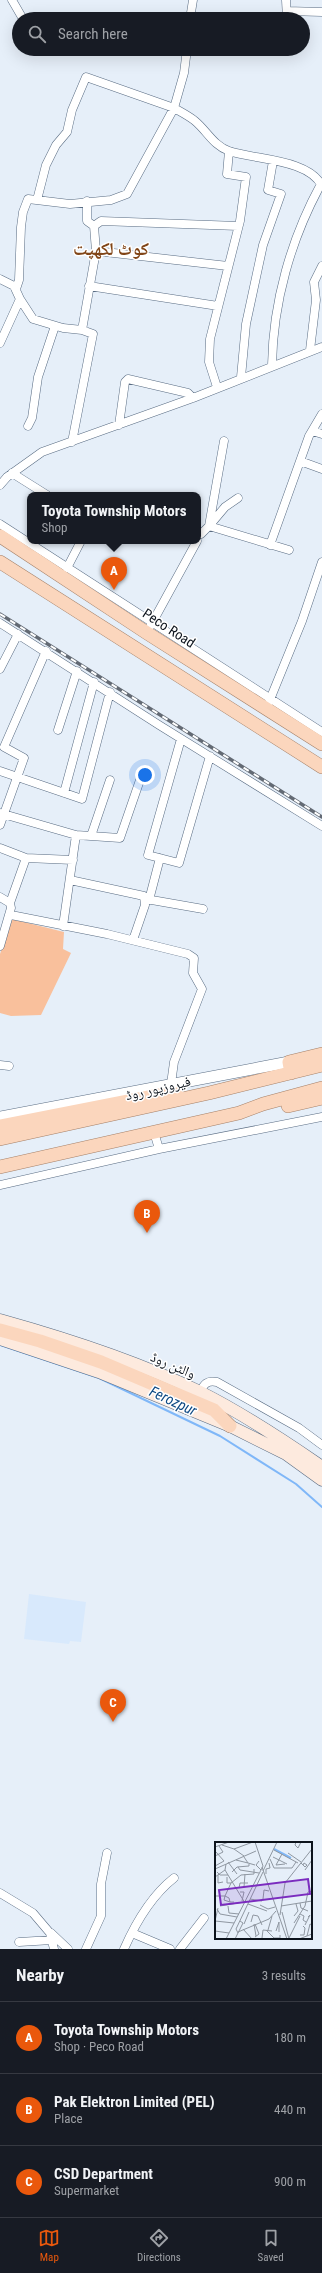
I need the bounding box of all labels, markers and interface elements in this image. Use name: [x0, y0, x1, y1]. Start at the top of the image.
search box: [12, 12, 310, 56]
icon: search: [26, 23, 48, 45]
text: Search here: [58, 25, 128, 43]
district label: کوٹ لکھپت: [73, 238, 149, 260]
popup: [27, 492, 201, 544]
text: Toyota Township Motors: [41, 502, 187, 520]
text: Shop: [41, 520, 67, 535]
pin: A: [101, 557, 127, 590]
street label: Peco Road: [140, 605, 198, 651]
your location: [135, 765, 155, 785]
street label: فیروزپور روڈ: [124, 1073, 192, 1104]
pin: B: [134, 1200, 160, 1233]
street label: والٹن روڈ: [148, 1348, 198, 1382]
water label: Ferozpur: [146, 1382, 200, 1420]
pin: C: [100, 1689, 126, 1722]
inset map: [215, 1842, 312, 1939]
text: Nearby: [16, 1965, 64, 1985]
text: 3 results: [262, 1968, 306, 1983]
text: Toyota Township Motors: [54, 2021, 199, 2039]
text: A: [25, 2030, 33, 2045]
text: 180 m: [274, 2030, 306, 2045]
text: Shop · Peco Road: [54, 2039, 144, 2054]
text: Pak Elektron Limited (PEL): [54, 2093, 215, 2111]
text: B: [25, 2102, 33, 2117]
text: 440 m: [274, 2102, 306, 2117]
text: Place: [54, 2111, 83, 2126]
text: CSD Department: [54, 2165, 153, 2183]
text: C: [25, 2174, 33, 2189]
text: 900 m: [274, 2174, 306, 2189]
text: Supermarket: [54, 2183, 119, 2198]
tab: Map: [38, 2227, 60, 2264]
tab: Directions: [137, 2227, 181, 2264]
tab: Saved: [258, 2227, 284, 2264]

